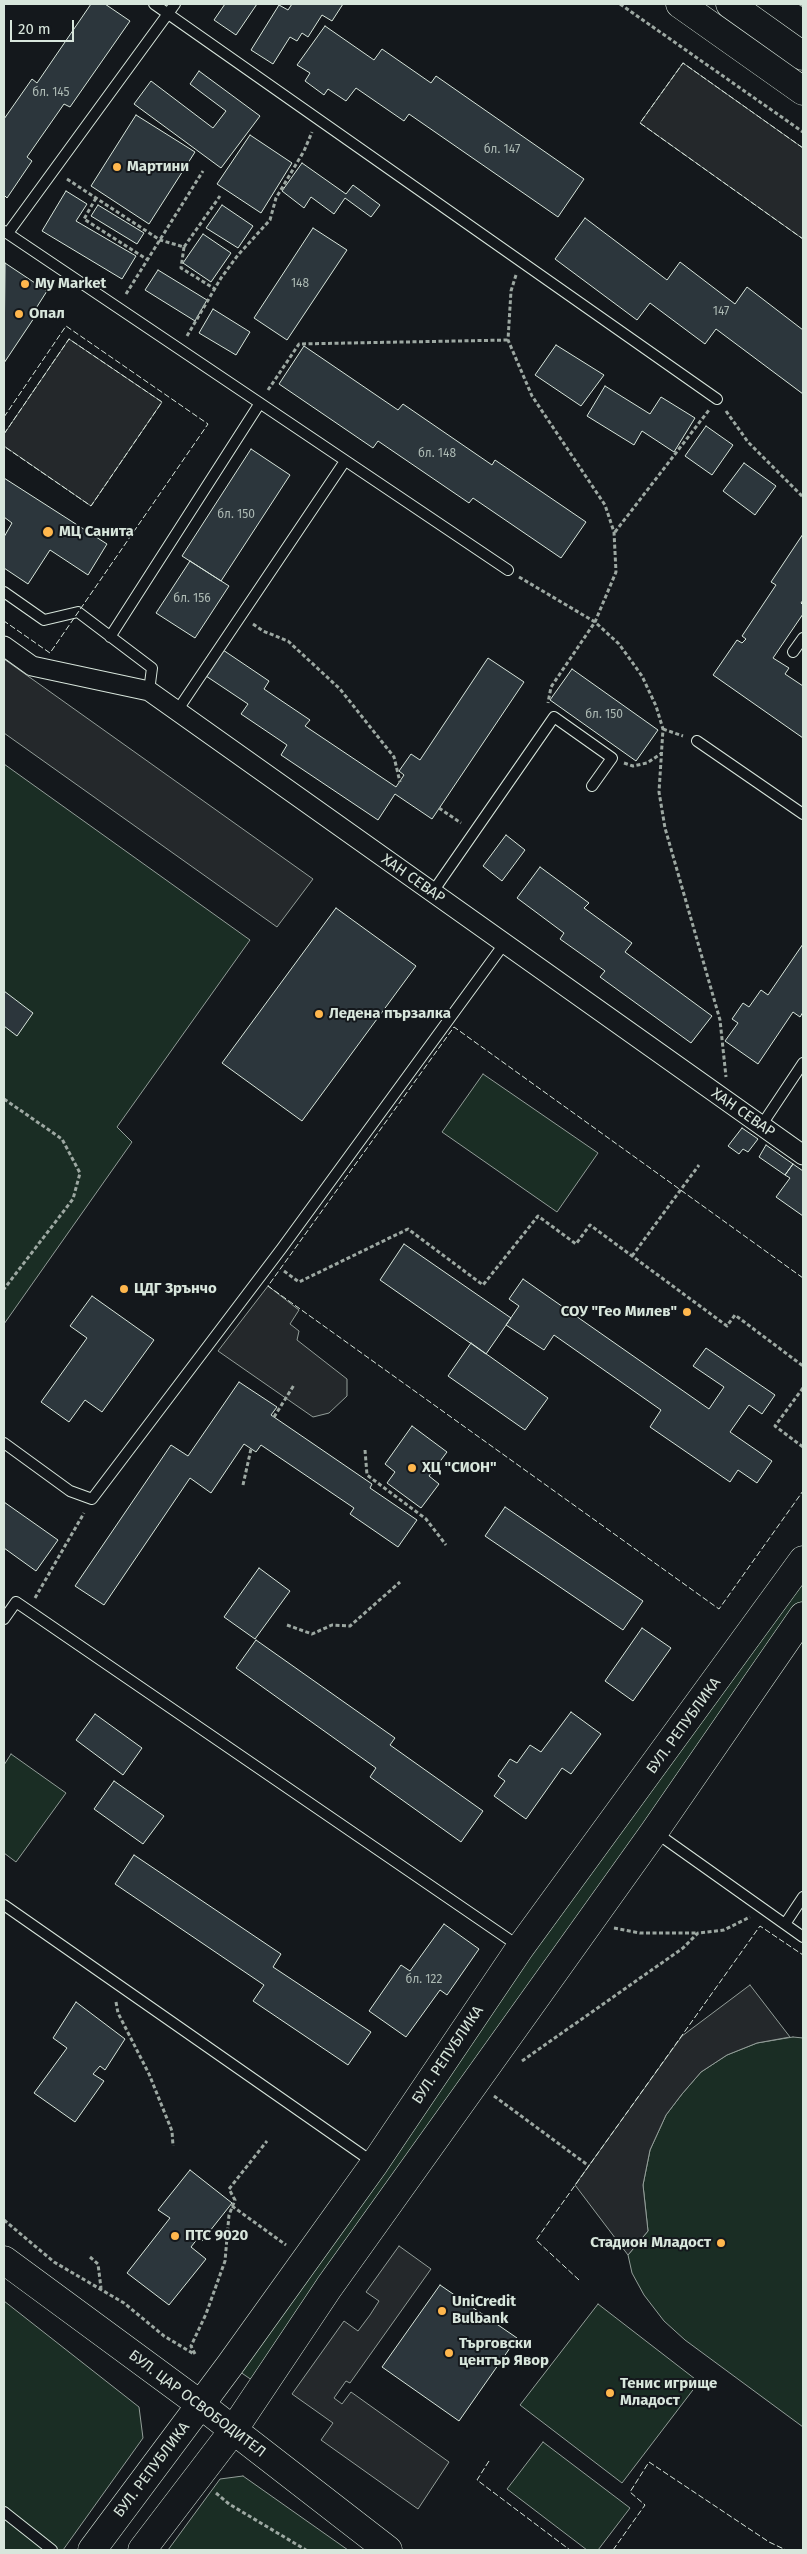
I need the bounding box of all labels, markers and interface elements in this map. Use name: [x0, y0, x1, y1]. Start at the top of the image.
scale bar: [12, 10, 76, 42]
text: 20 m: [18, 20, 51, 38]
house number: бл. 145: [32, 86, 70, 100]
house number: бл. 147: [484, 143, 520, 157]
place label: Мартини: [127, 158, 189, 176]
marker: Мартини: [111, 161, 123, 173]
place label: My Market: [35, 275, 106, 293]
house number: 148: [291, 277, 309, 291]
marker: My Market: [19, 278, 31, 290]
place label: Опал: [29, 305, 65, 323]
house number: 147: [713, 305, 729, 319]
marker: Опал: [13, 308, 25, 320]
house number: бл. 148: [418, 447, 456, 461]
house number: бл. 150: [217, 508, 255, 522]
place label: МЦ Санита: [59, 523, 134, 541]
marker: МЦ Санита: [41, 525, 55, 539]
house number: бл. 156: [173, 592, 211, 606]
house number: бл. 150: [585, 708, 623, 722]
street label: ХАН СЕВАР: [378, 851, 448, 907]
place label: Ледена пързалка: [329, 1005, 451, 1023]
marker: Ледена пързалка: [313, 1008, 325, 1020]
street label: ХАН СЕВАР: [708, 1085, 778, 1141]
place label: ЦДГ Зрънчо: [134, 1280, 217, 1298]
marker: ЦДГ Зрънчо: [118, 1283, 130, 1295]
place label: СОУ "Гео Милев": [561, 1303, 677, 1321]
marker: СОУ "Гео Милев": [681, 1306, 693, 1318]
place label: ХЦ "СИОН": [422, 1459, 497, 1477]
marker: ХЦ "СИОН": [406, 1462, 418, 1474]
street label: БУЛ. РЕПУБЛИКА: [643, 1674, 725, 1778]
house number: бл. 122: [406, 1973, 442, 1987]
street label: БУЛ. РЕПУБЛИКА: [408, 2002, 488, 2108]
place label: ПТС 9020: [185, 2227, 248, 2245]
marker: ПТС 9020: [169, 2230, 181, 2242]
place label: Стадион Младост: [590, 2234, 711, 2252]
marker: Стадион Младост: [715, 2237, 727, 2249]
place label: UniCredit Bulbank: [452, 2293, 516, 2328]
marker: UniCredit Bulbank: [436, 2305, 448, 2317]
place label: Търговски център Явор: [459, 2335, 549, 2370]
street label: БУЛ. ЦАР ОСВОБОДИТЕЛ: [125, 2347, 269, 2461]
marker: Търговски център Явор: [443, 2347, 455, 2359]
place label: Тенис игрище Младост: [620, 2375, 717, 2410]
marker: Тенис игрище Младост: [604, 2387, 616, 2399]
street label: БУЛ. РЕПУБЛИКА: [110, 2419, 194, 2521]

